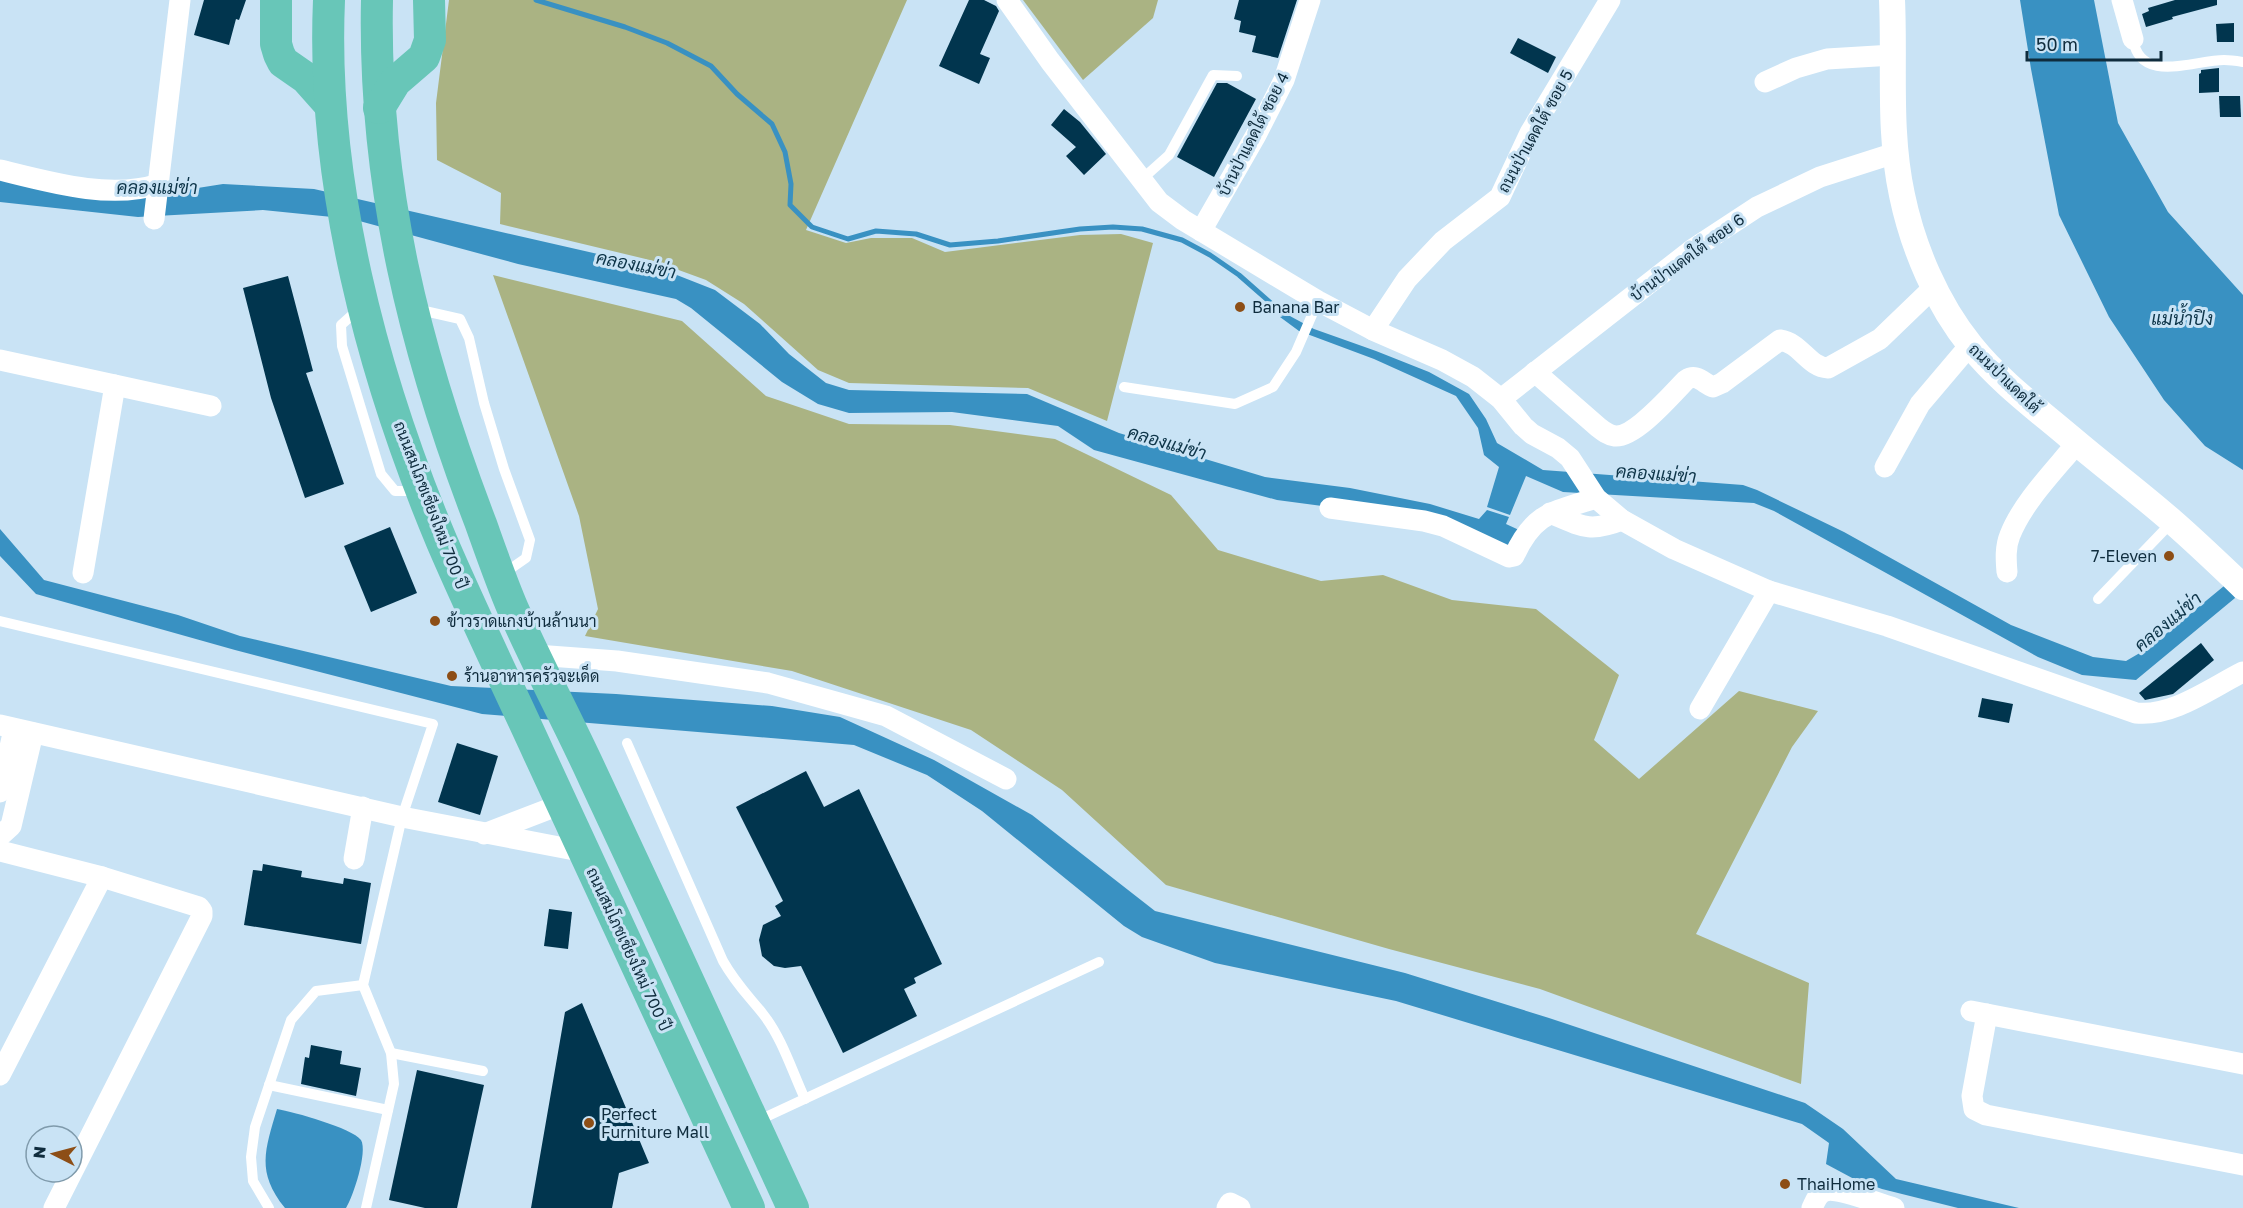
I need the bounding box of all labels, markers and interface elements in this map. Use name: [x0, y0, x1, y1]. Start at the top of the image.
scale bar: [2027, 24, 2160, 62]
text: 50 m: [2036, 33, 2078, 55]
street label: ถนนป่าแดดใต้ ซอย 5: [1492, 66, 1577, 196]
street label: บ้านป่าแดดใต้ ซอย 4: [1212, 68, 1293, 199]
water label: คลองแม่ข่า: [117, 176, 198, 198]
street label: บ้านป่าแดดใต้ ซอย 6: [1625, 208, 1748, 305]
water label: คลองแม่ข่า: [594, 245, 678, 283]
place label: Banana Bar: [1252, 297, 1340, 317]
marker: Banana Bar: [1233, 300, 1247, 314]
water label: แม่น้ำปิง: [2151, 303, 2213, 329]
street label: ถนนป่าแดดใต้: [1965, 338, 2046, 418]
street label: ถนนสมโภชเชียงใหม่ 700 ปี: [390, 418, 473, 592]
water label: คลองแม่ข่า: [1125, 420, 1209, 464]
water label: คลองแม่ข่า: [1615, 459, 1697, 487]
place label: 7-Eleven: [2091, 546, 2157, 566]
marker: 7-Eleven: [2162, 549, 2176, 563]
water label: คลองแม่ข่า: [2129, 587, 2206, 656]
place label: ข้าวราดแกงบ้านล้านนา: [447, 611, 597, 631]
marker: ข้าวราดแกงบ้านล้านนา: [428, 614, 442, 628]
place label: ร้านอาหารครัวจะเด็ด: [464, 663, 599, 686]
marker: ร้านอาหารครัวจะเด็ด: [445, 669, 459, 683]
street label: ถนนสมโภชเชียงใหม่ 700 ปี: [582, 864, 677, 1034]
place label: Perfect Furniture Mall: [601, 1104, 709, 1142]
marker: Perfect Furniture Mall: [582, 1116, 596, 1130]
north arrow: [24, 1124, 84, 1184]
text: N: [29, 1145, 50, 1160]
place label: ThaiHome: [1797, 1174, 1875, 1194]
marker: ThaiHome: [1778, 1177, 1792, 1191]

